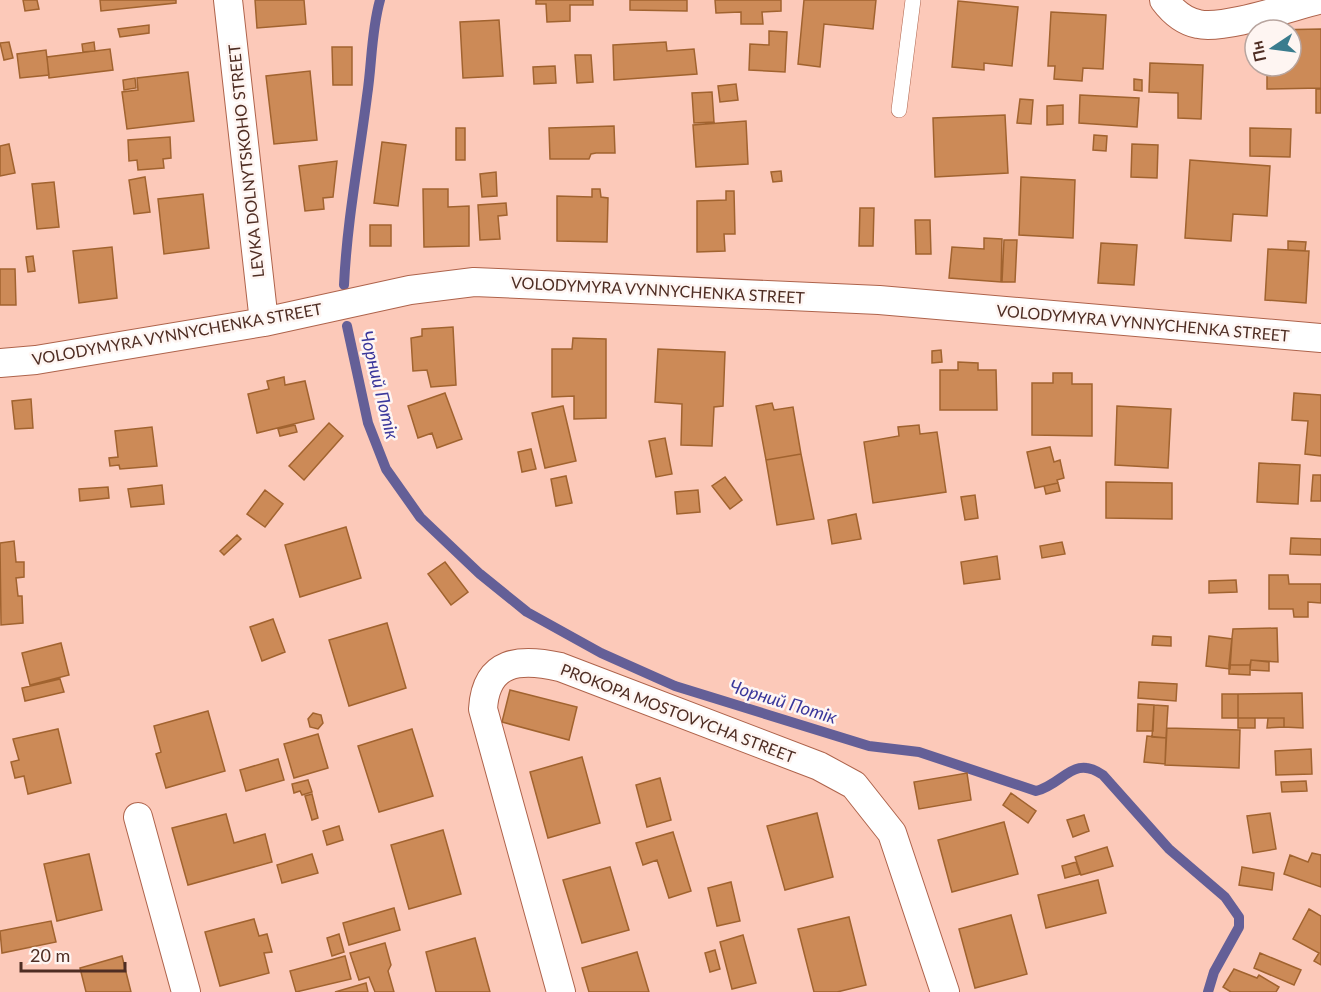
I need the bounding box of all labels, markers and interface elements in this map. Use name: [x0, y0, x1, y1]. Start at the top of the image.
north arrow: [1243, 18, 1303, 78]
text: Пн: [1246, 39, 1270, 64]
street label: LEVKA DOLNYTSKOHO STREET: [224, 43, 267, 279]
street label: VOLODYMYRA VYNNYCHENKA STREET: [511, 272, 806, 307]
street label: VOLODYMYRA VYNNYCHENKA STREET: [30, 299, 324, 368]
street label: VOLODYMYRA VYNNYCHENKA STREET: [996, 300, 1291, 345]
water label: Чорний Потік: [356, 328, 404, 441]
street label: PROKOPA MOSTOVYCHA STREET: [558, 659, 799, 766]
water label: Чорний Потік: [727, 674, 840, 728]
scale bar: [21, 935, 124, 973]
text: 20 m: [30, 944, 70, 966]

